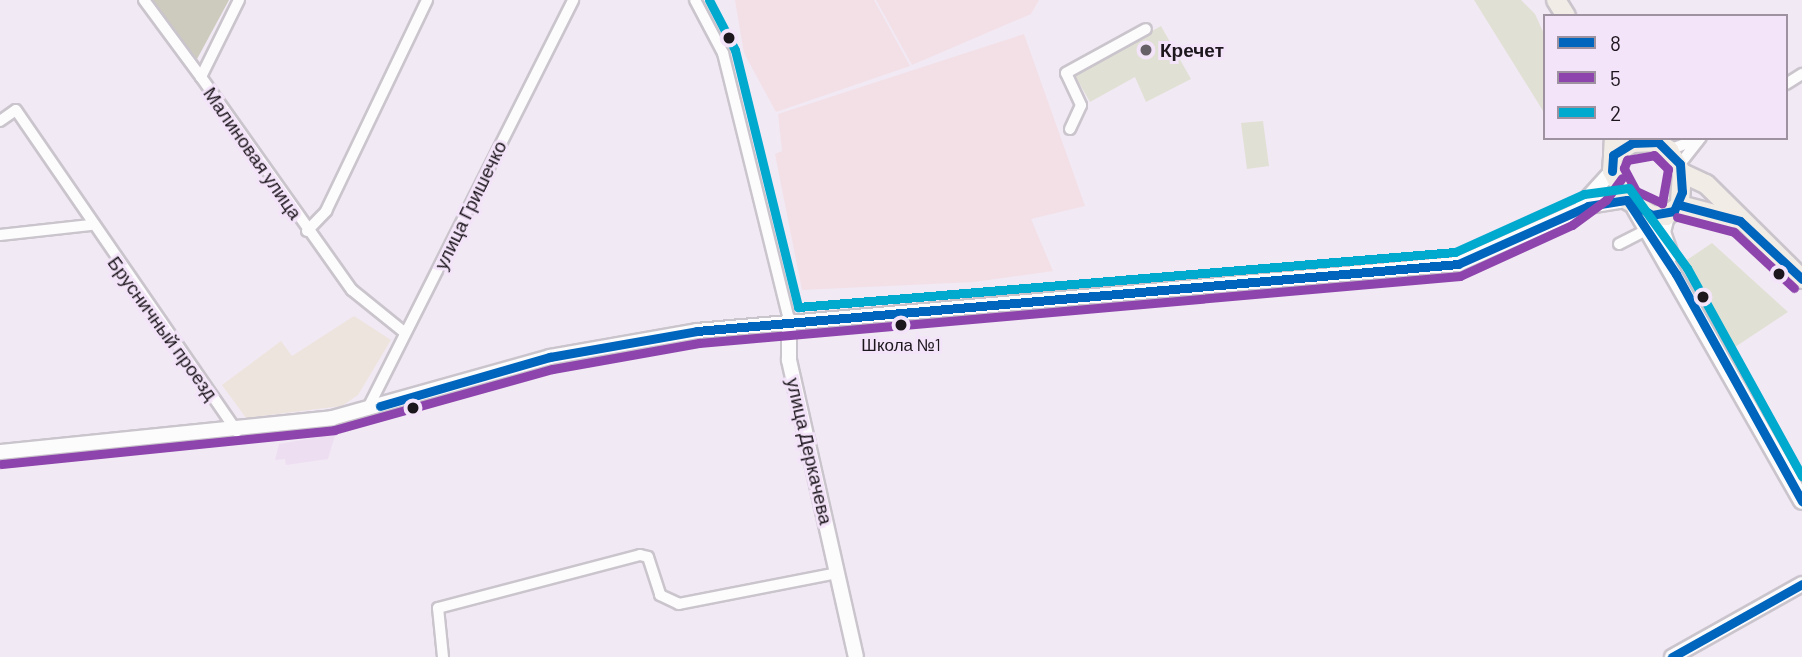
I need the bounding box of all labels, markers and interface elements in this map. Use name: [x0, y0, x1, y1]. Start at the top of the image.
legend: [1543, 14, 1788, 140]
text: 8: [1610, 30, 1621, 55]
unlabelled marker: [722, 31, 736, 45]
place label: Кречет: [1160, 39, 1224, 61]
marker: Кречет: [1138, 42, 1154, 58]
text: 5: [1610, 65, 1621, 90]
street label: Малиновая улица: [199, 83, 307, 223]
text: 2: [1610, 100, 1621, 125]
street label: улица Гришечко: [429, 137, 511, 273]
street label: Брусничный проезд: [103, 252, 223, 404]
unlabelled marker: [1772, 267, 1786, 281]
unlabelled marker: [1696, 290, 1710, 304]
marker: Школа №1: [894, 318, 908, 332]
place label: Школа №1: [861, 335, 941, 355]
street label: улица Деркачева: [782, 375, 838, 527]
unlabelled marker: [406, 401, 420, 415]

